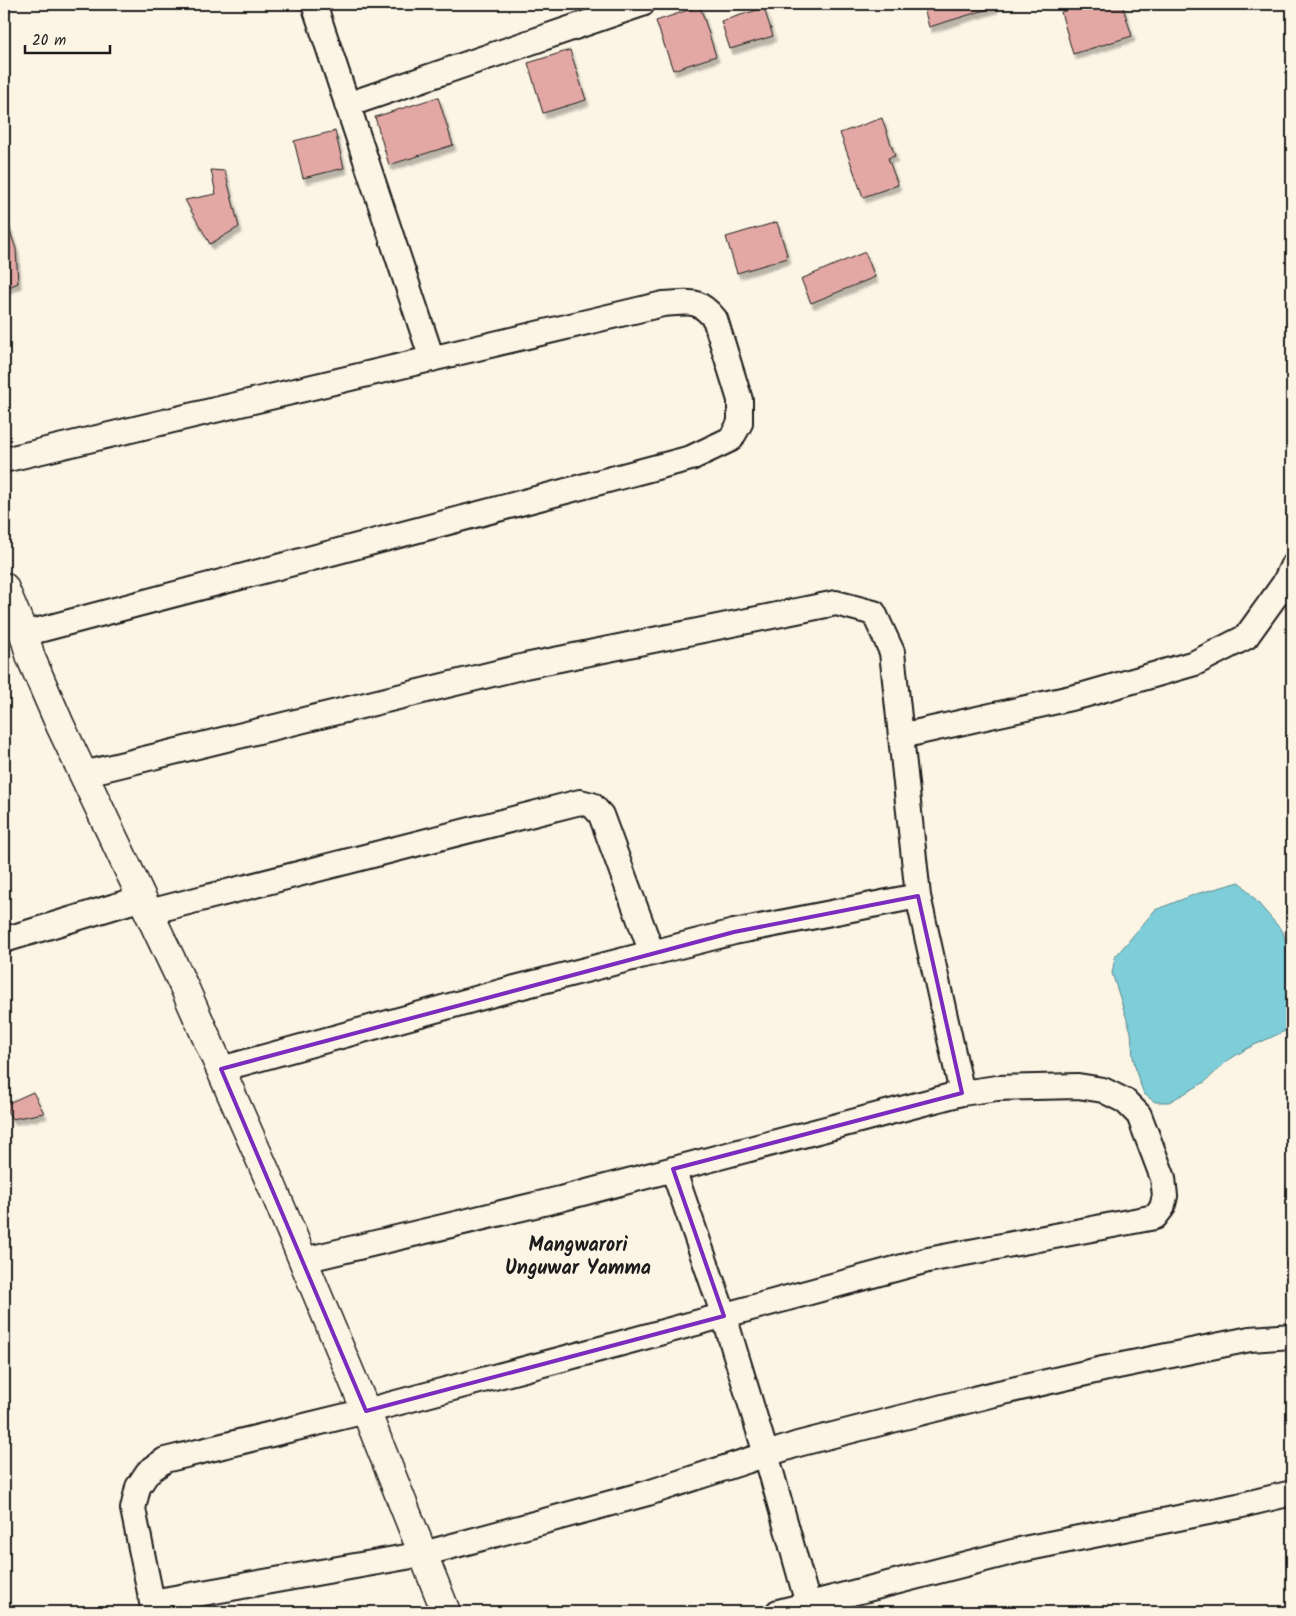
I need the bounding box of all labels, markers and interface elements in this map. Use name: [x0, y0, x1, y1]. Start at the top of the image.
scale bar: [25, 22, 110, 54]
text: 20 m: [32, 29, 66, 53]
district label: Mangwarori Unguwar Yamma: [505, 1230, 651, 1285]

